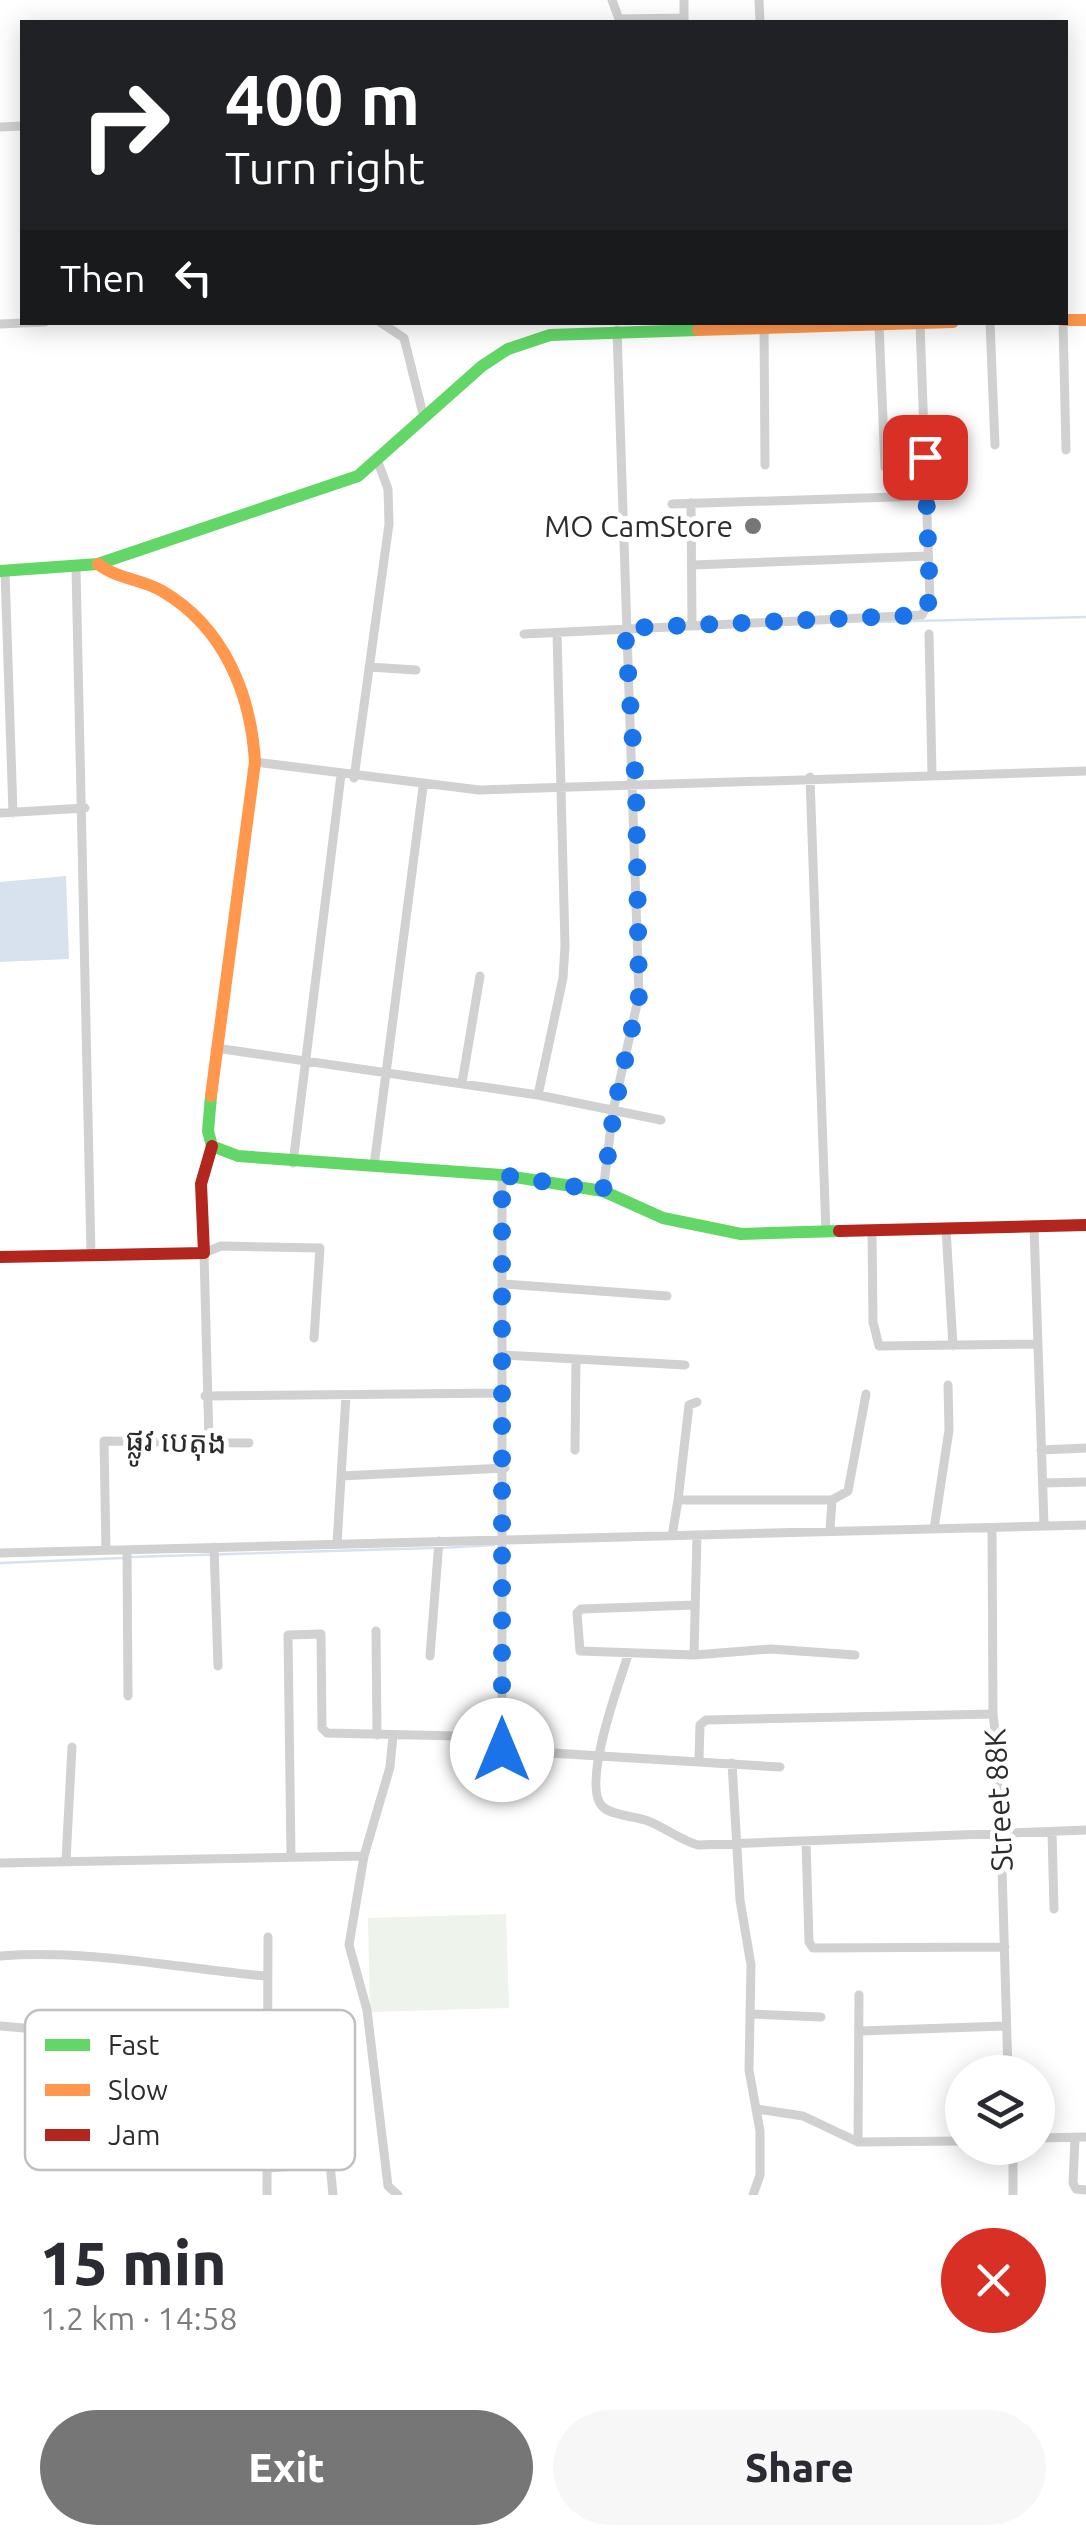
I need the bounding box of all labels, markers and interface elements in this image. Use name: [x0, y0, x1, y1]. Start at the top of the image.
icon: right: [60, 60, 190, 190]
text: 400 m: [225, 60, 420, 138]
text: Turn right: [225, 142, 425, 193]
icon: left: [166, 250, 221, 305]
text: Then: [60, 257, 146, 299]
pin: [883, 415, 968, 500]
icon: arrive: [898, 430, 953, 485]
place label: MO CamStore: [544, 509, 733, 543]
marker: MO CamStore: [742, 515, 764, 537]
street label: ផ្លូវ បេតុង: [124, 1422, 227, 1470]
position arrow: [450, 1698, 554, 1802]
street label: Street 88K: [977, 1728, 1019, 1872]
legend: [25, 2010, 355, 2170]
text: Fast: [108, 2029, 159, 2060]
map controls: [945, 2055, 1055, 2165]
button: layers: [945, 2055, 1055, 2165]
text: Slow: [108, 2074, 168, 2105]
text: Jam: [108, 2119, 160, 2150]
button: close: [941, 2228, 1046, 2333]
text: 15 min: [40, 2229, 226, 2296]
text: 1.2 km · 14:58: [40, 2300, 238, 2336]
button: Exit: [40, 2410, 533, 2525]
button: Share: [553, 2410, 1046, 2525]

